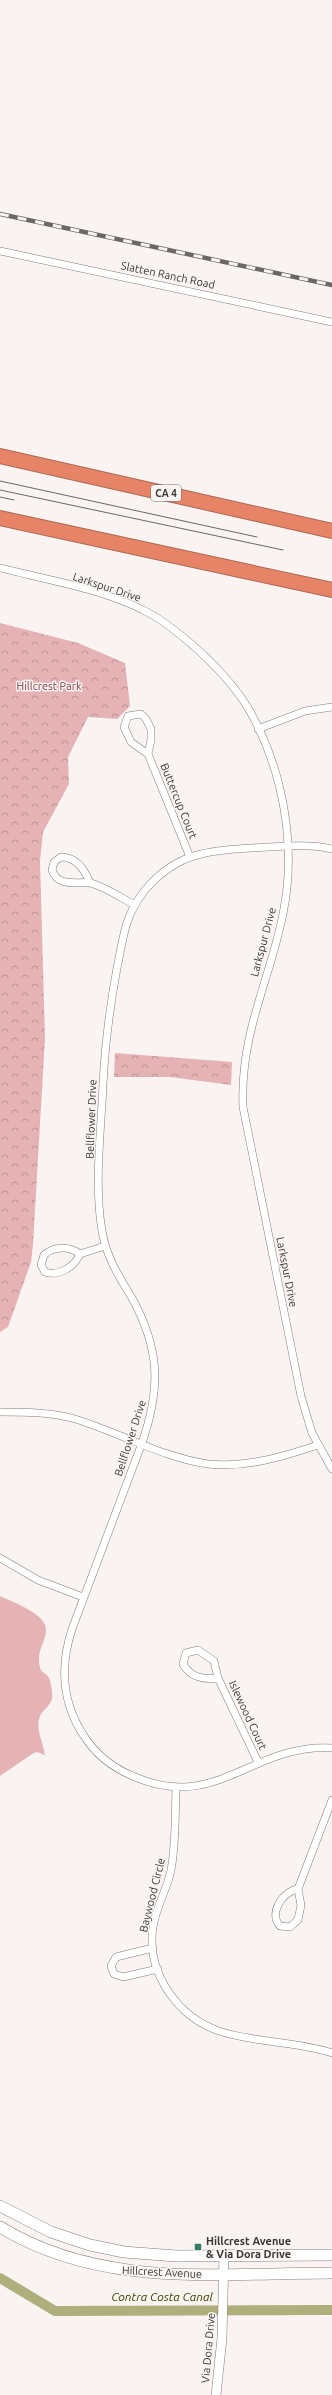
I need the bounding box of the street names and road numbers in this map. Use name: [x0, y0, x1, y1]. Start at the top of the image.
street label: Slatten Ranch Road: [120, 259, 216, 291]
road number: CA 4: [151, 485, 181, 501]
street label: Larkspur Drive: [71, 570, 143, 604]
street label: Buttercup Court: [158, 761, 200, 841]
street label: Larkspur Drive: [248, 906, 278, 978]
street label: Bellflower Drive: [84, 1079, 98, 1159]
street label: Larkspur Drive: [274, 1236, 300, 1308]
street label: Bellflower Drive: [112, 1398, 148, 1478]
street label: Islewood Court: [227, 1679, 270, 1752]
street label: Baywood Circle: [137, 1857, 167, 1933]
street label: Hillcrest Avenue: [122, 2264, 202, 2280]
street label: Via Dora Drive: [199, 2312, 217, 2384]

